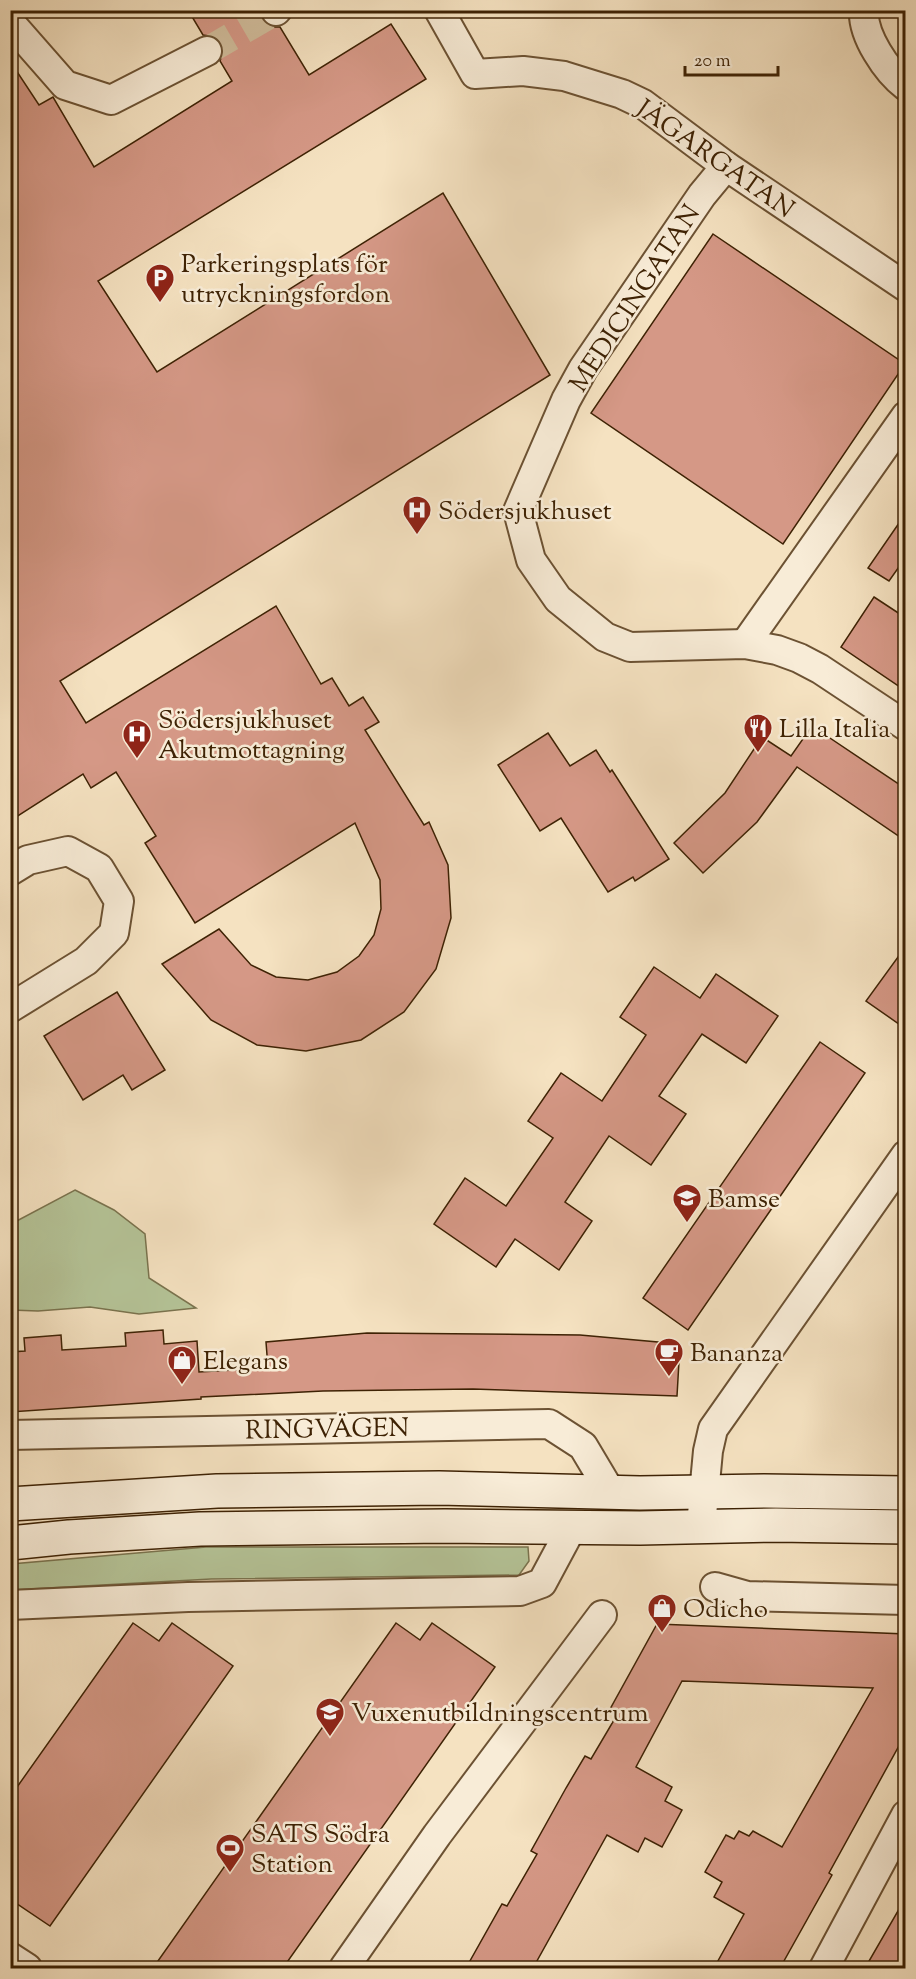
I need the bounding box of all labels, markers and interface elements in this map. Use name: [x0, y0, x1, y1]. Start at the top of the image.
scale bar: [685, 39, 778, 77]
text: 20 m: [694, 49, 731, 75]
street label: JÄGARGATAN: [626, 91, 801, 228]
street label: MEDICINGATAN: [562, 198, 711, 400]
place label: Parkeringsplats för utryckningsfordon: [181, 247, 390, 314]
parking icon: Parkeringsplats för utryckningsfordon: [144, 262, 176, 304]
hospital icon: Södersjukhuset: [401, 494, 433, 536]
place label: Södersjukhuset: [438, 494, 612, 531]
place label: Södersjukhuset Akutmottagning: [158, 703, 345, 770]
restaurant icon: Lilla Italia: [742, 712, 774, 754]
place label: Lilla Italia: [779, 712, 890, 749]
hospital icon: Södersjukhuset Akutmottagning: [121, 718, 153, 760]
school or university icon: Bamse: [671, 1182, 703, 1224]
place label: Bamse: [708, 1182, 780, 1219]
cafe icon: Bananza: [653, 1336, 685, 1378]
place label: Bananza: [690, 1336, 783, 1373]
shop icon: Elegans: [166, 1344, 198, 1386]
place label: Elegans: [203, 1344, 288, 1381]
street label: RINGVÄGEN: [245, 1411, 409, 1450]
shop icon: Odicho: [646, 1592, 678, 1634]
place label: Odicho: [683, 1592, 768, 1629]
school or university icon: Vuxenutbildningscentrum: [314, 1696, 346, 1738]
place label: Vuxenutbildningscentrum: [351, 1696, 648, 1733]
place label: SATS Södra Station: [251, 1817, 390, 1884]
sports icon: SATS Södra Station: [214, 1832, 246, 1874]

